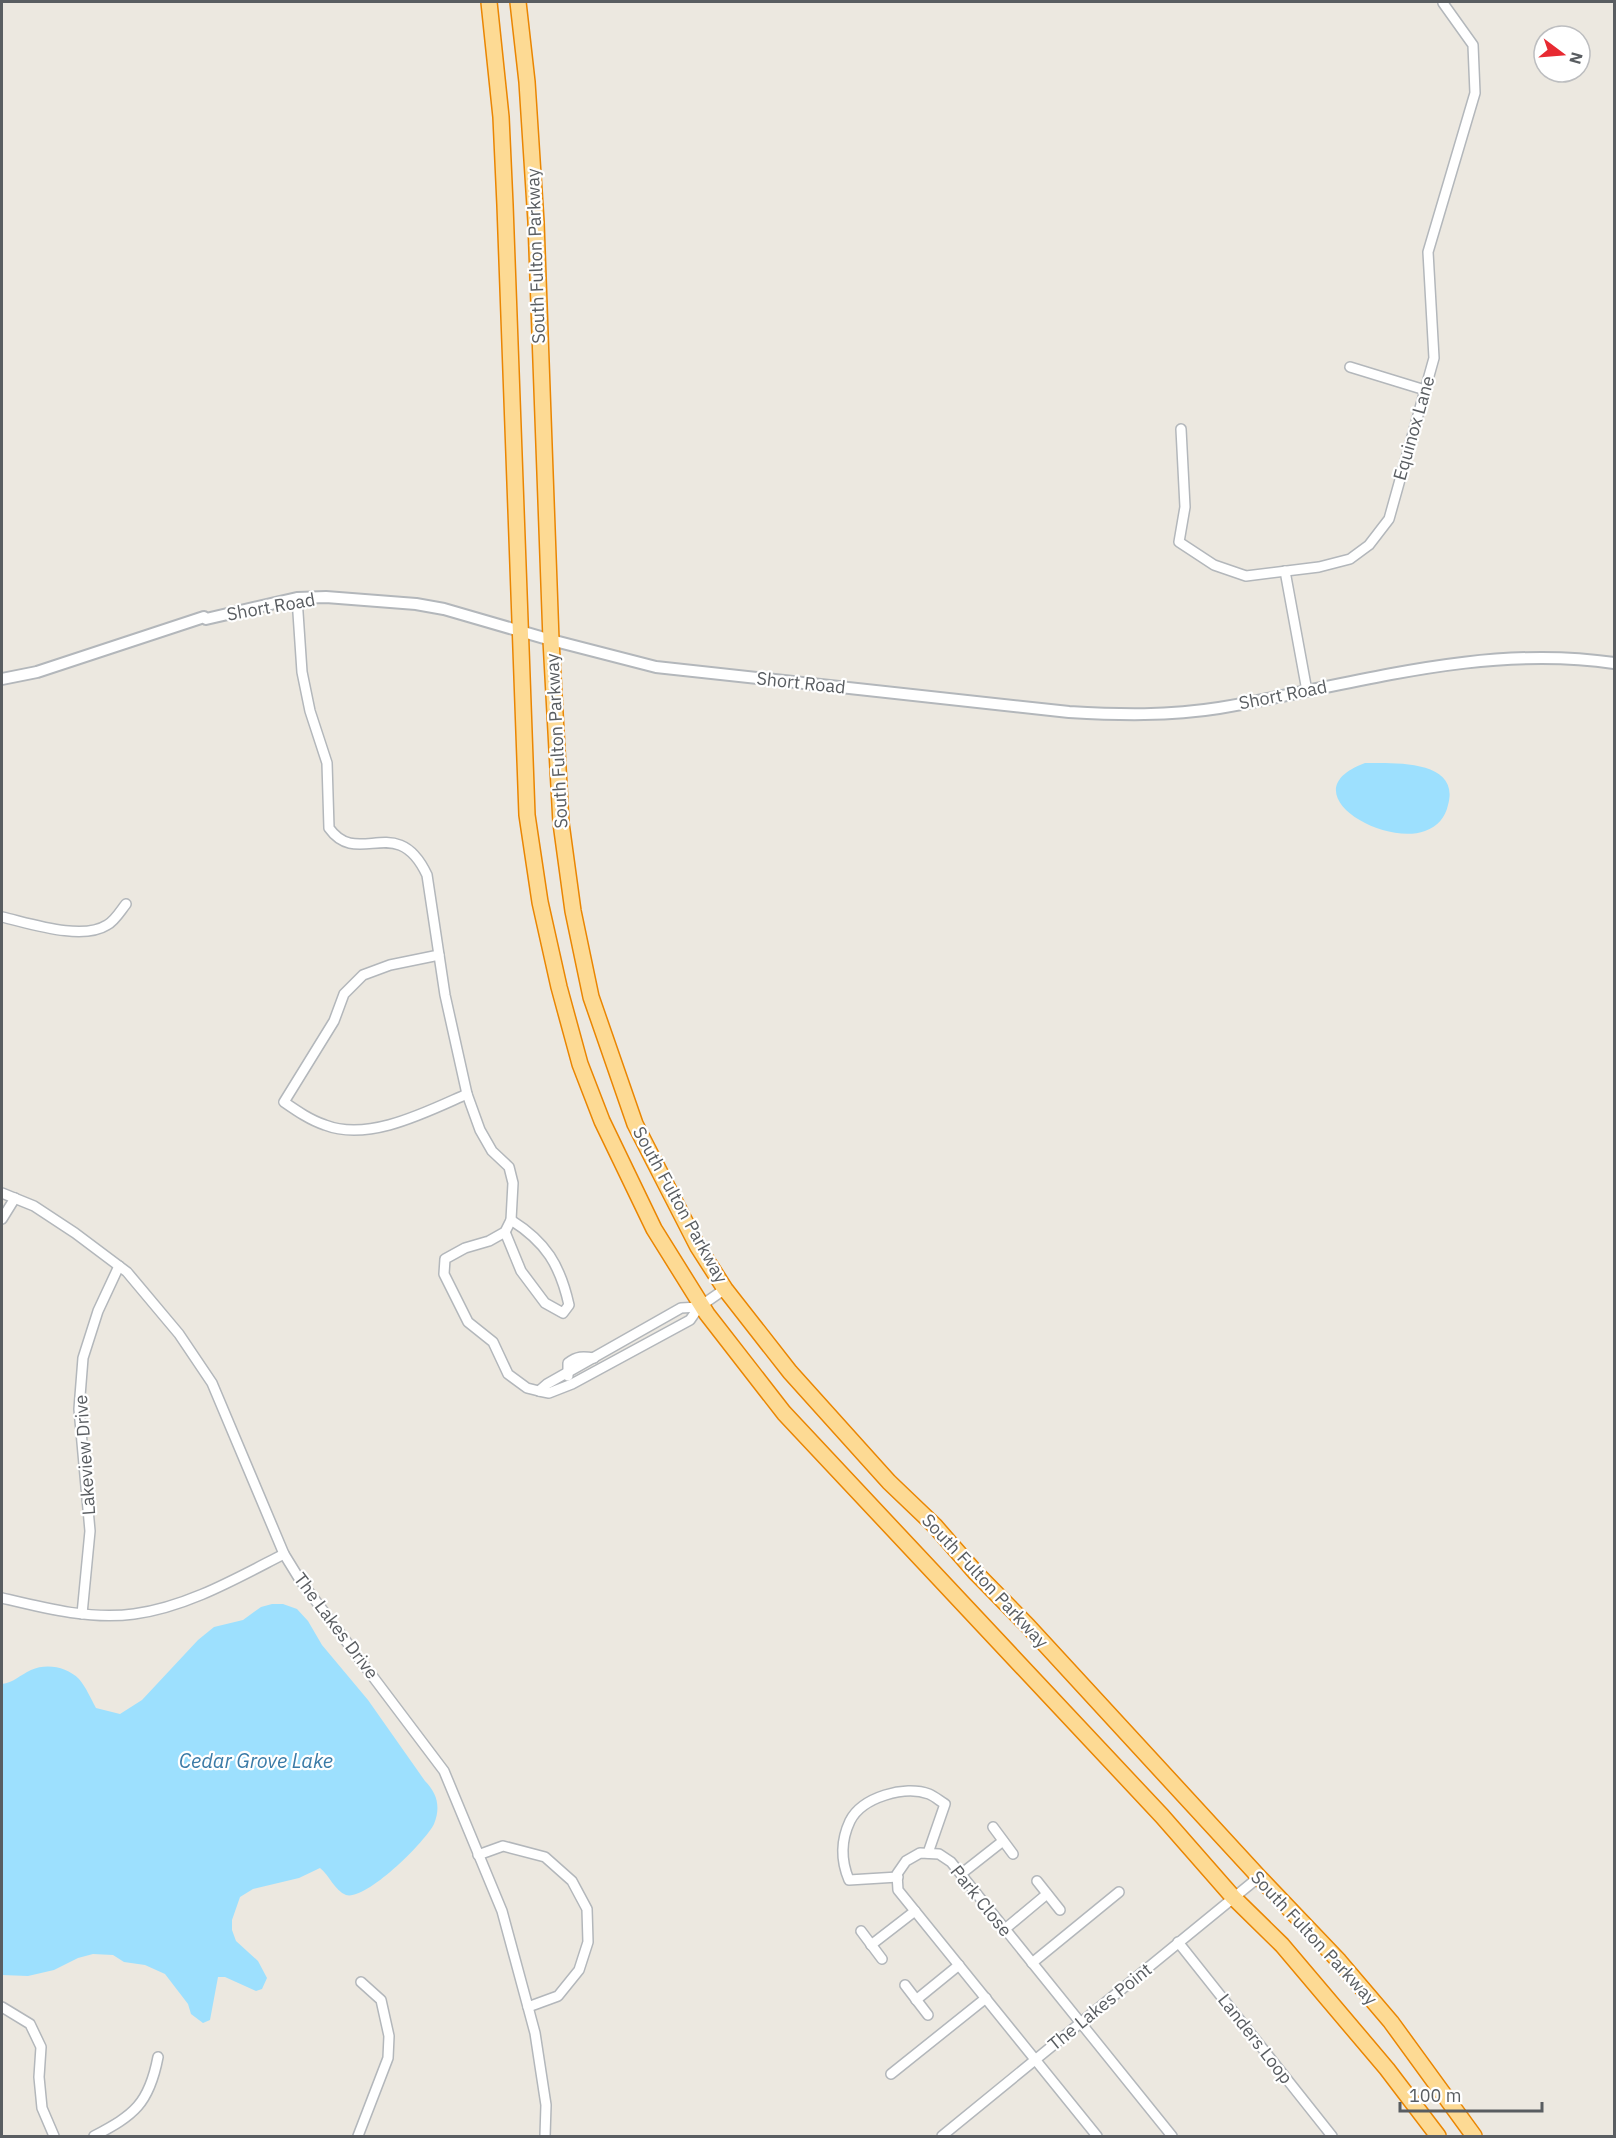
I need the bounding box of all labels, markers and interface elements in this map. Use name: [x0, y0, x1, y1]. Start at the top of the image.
north arrow: [1532, 24, 1592, 84]
text: N: [1565, 50, 1588, 66]
street label: South Fulton Parkway: [521, 168, 550, 344]
street label: Equinox Lane: [1388, 373, 1439, 483]
street label: Short Road: [225, 587, 317, 626]
street label: South Fulton Parkway: [540, 653, 573, 829]
street label: Short Road: [755, 666, 847, 699]
street label: Short Road: [1237, 675, 1329, 714]
street label: South Fulton Parkway: [628, 1122, 733, 1287]
street label: Lakeview Drive: [69, 1394, 100, 1516]
street label: South Fulton Parkway: [917, 1509, 1054, 1653]
street label: The Lakes Drive: [289, 1568, 384, 1683]
water label: Cedar Grove Lake: [179, 1747, 333, 1774]
street label: Park Close: [946, 1860, 1017, 1941]
street label: South Fulton Parkway: [1246, 1866, 1383, 2010]
street label: The Lakes Point: [1043, 1958, 1156, 2056]
street label: Landers Loop: [1213, 1989, 1298, 2088]
scale bar: [1400, 2075, 1542, 2113]
text: 100 m: [1409, 2084, 1461, 2107]

